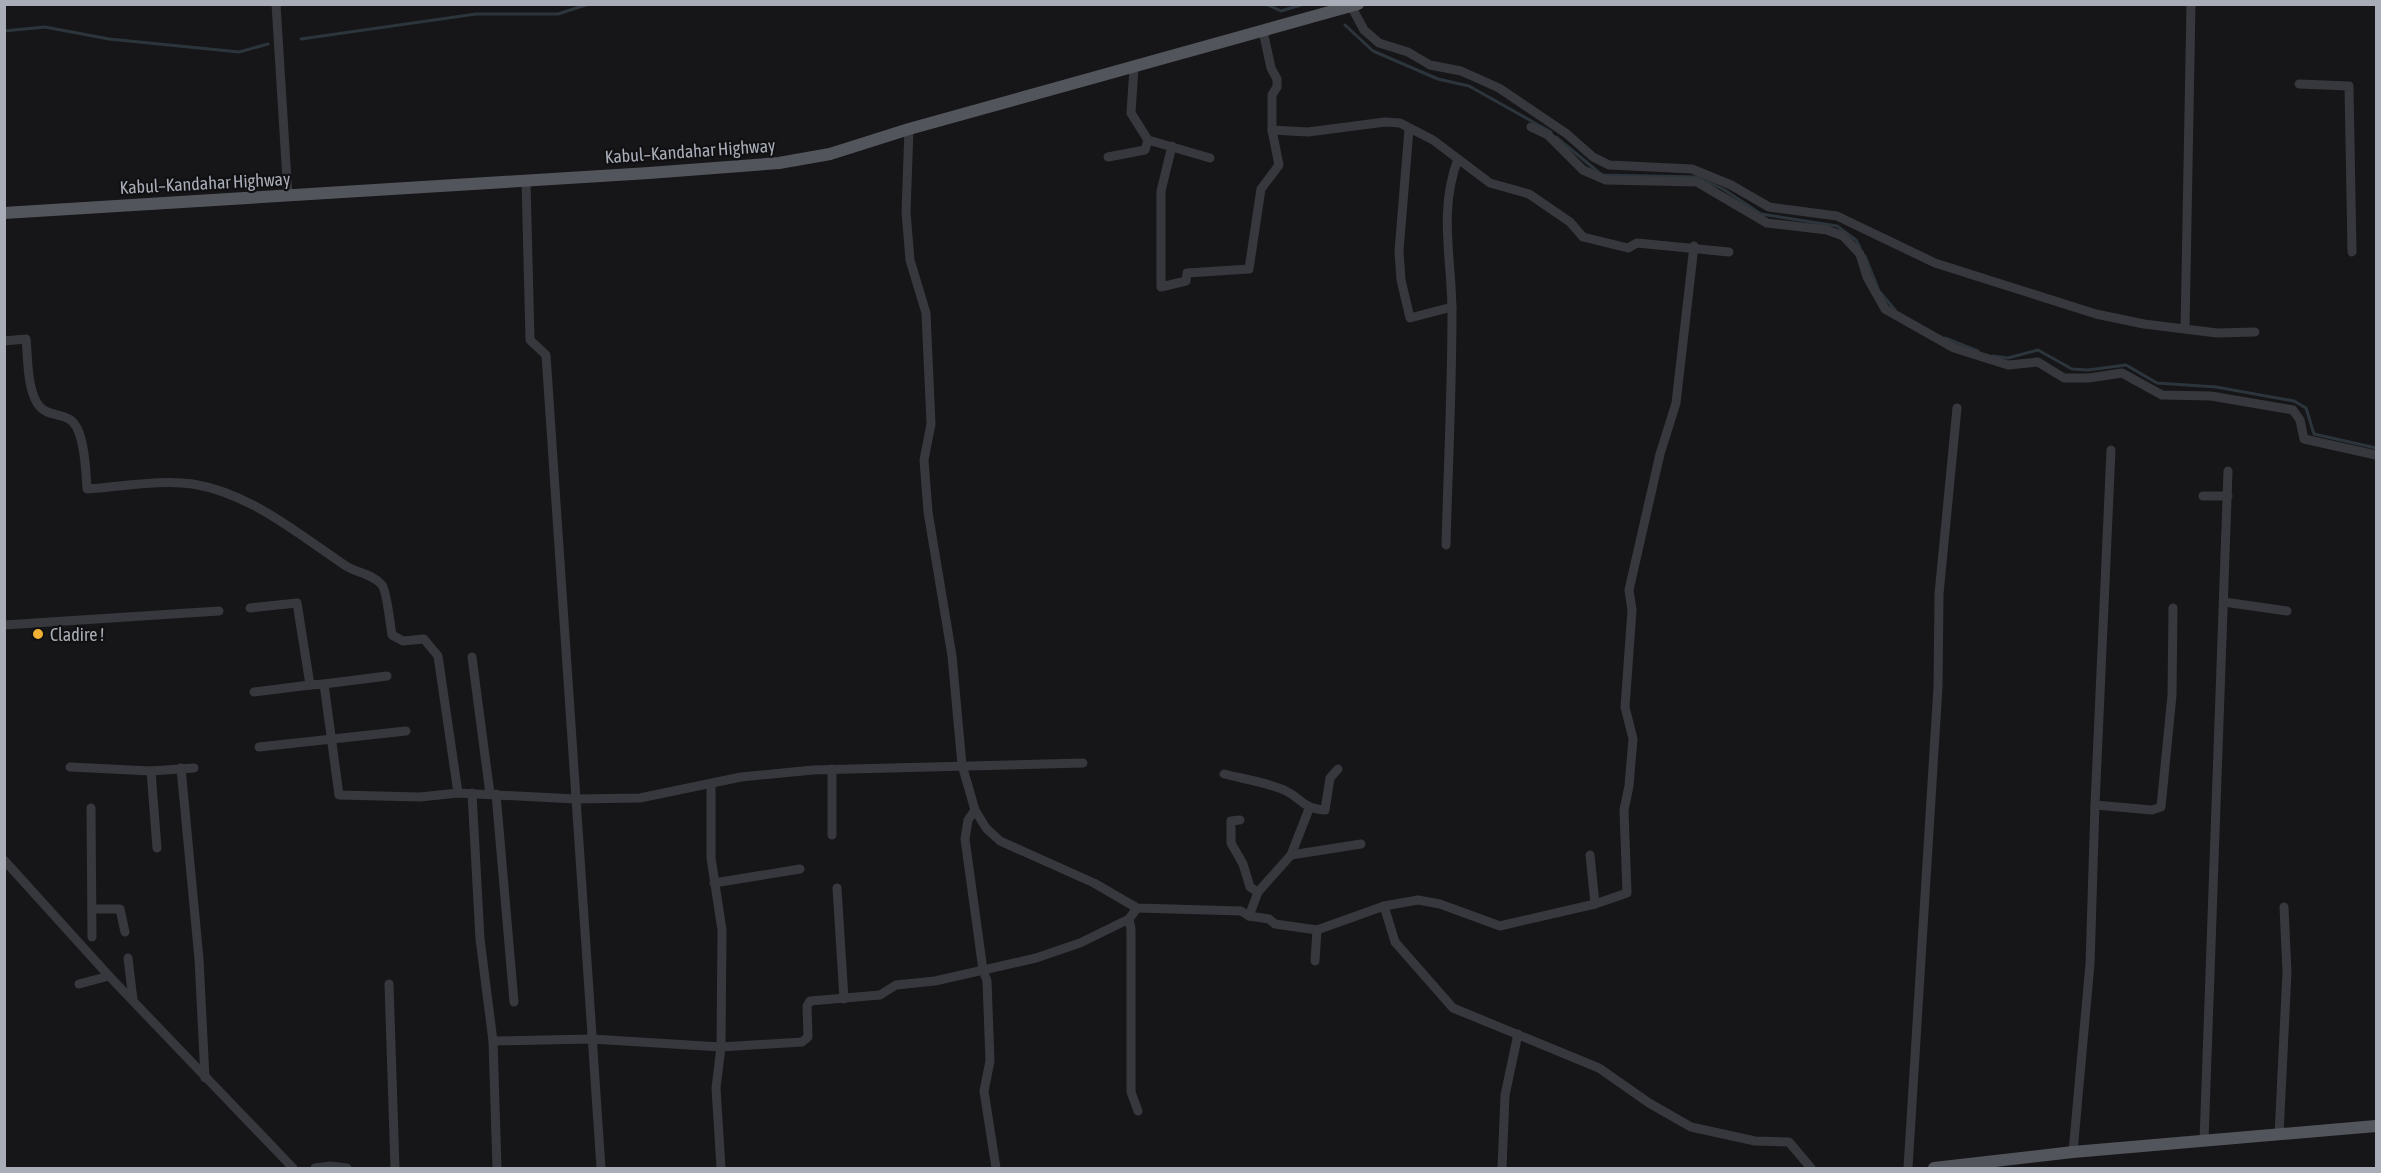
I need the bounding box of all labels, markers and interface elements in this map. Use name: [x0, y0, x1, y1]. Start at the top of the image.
street label: Kabul–Kandahar Highway: [604, 135, 776, 167]
street label: Kabul–Kandahar Highway: [119, 168, 291, 198]
place label: Cladire !: [50, 624, 105, 645]
marker: Cladire !: [31, 627, 45, 641]

